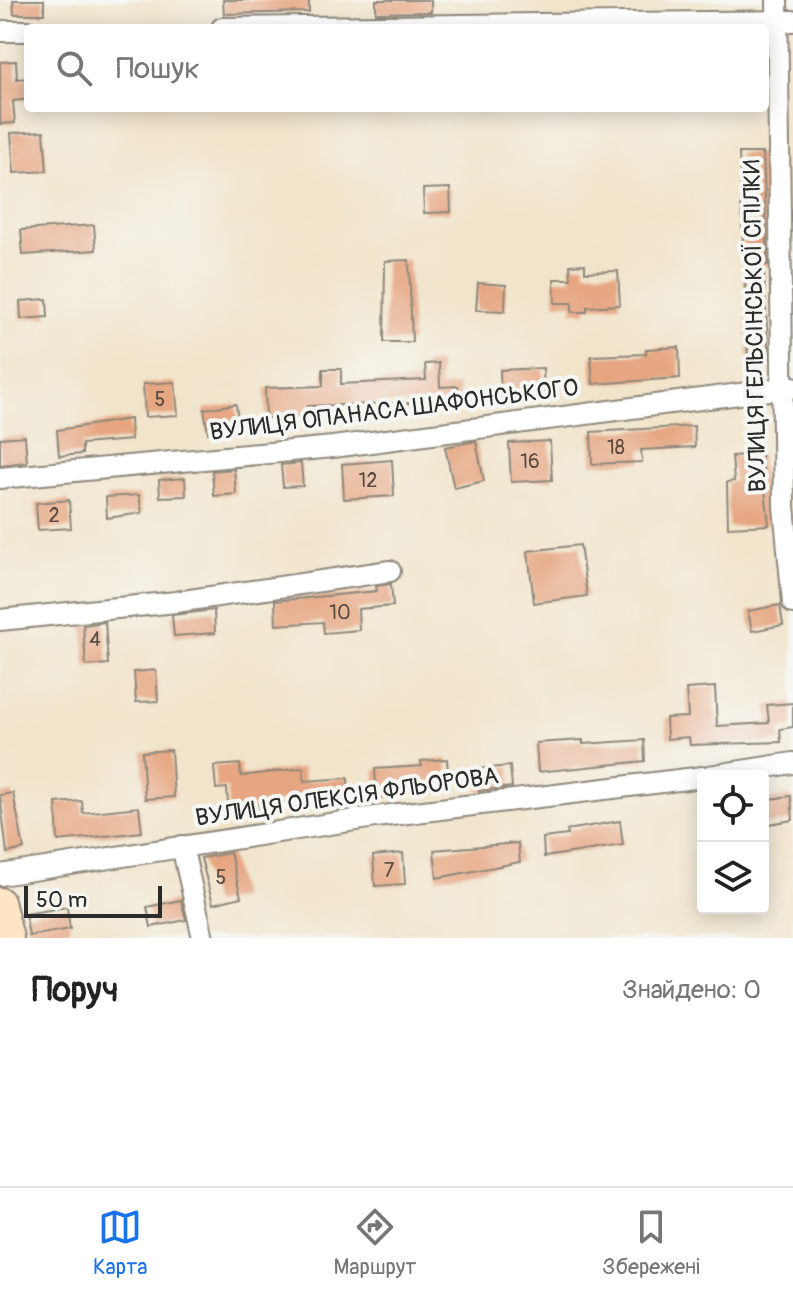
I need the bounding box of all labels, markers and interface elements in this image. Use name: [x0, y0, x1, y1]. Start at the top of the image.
search box: [24, 24, 769, 112]
icon: search: [52, 46, 96, 90]
text: Пошук: [116, 50, 200, 87]
street label: ВУЛИЦЯ ГЕЛЬСІНСЬКОЇ СПІЛКИ: [738, 159, 772, 493]
street label: ВУЛИЦЯ ОПАНАСА ШАФОНСЬКОГО: [208, 373, 580, 447]
house number: 5: [155, 387, 165, 412]
house number: 18: [607, 435, 625, 460]
house number: 16: [520, 449, 540, 474]
house number: 12: [359, 468, 378, 493]
house number: 2: [48, 503, 60, 528]
house number: 10: [329, 600, 351, 625]
house number: 4: [89, 627, 101, 652]
street label: ВУЛИЦЯ ОЛЕКСІЯ ФЛЬОРОВА: [193, 761, 501, 833]
map controls: [697, 770, 769, 914]
button: locate: [697, 770, 769, 842]
button: layers: [697, 842, 769, 914]
house number: 7: [384, 858, 395, 883]
house number: 5: [216, 865, 226, 890]
scale bar: [24, 882, 162, 918]
text: 50 m: [36, 886, 87, 914]
text: Поруч: [32, 969, 118, 1012]
text: Знайдено: 0: [622, 974, 761, 1006]
tab: Карта: [93, 1205, 148, 1281]
tab: Маршрут: [333, 1205, 416, 1281]
tab: Збережені: [602, 1205, 700, 1281]

